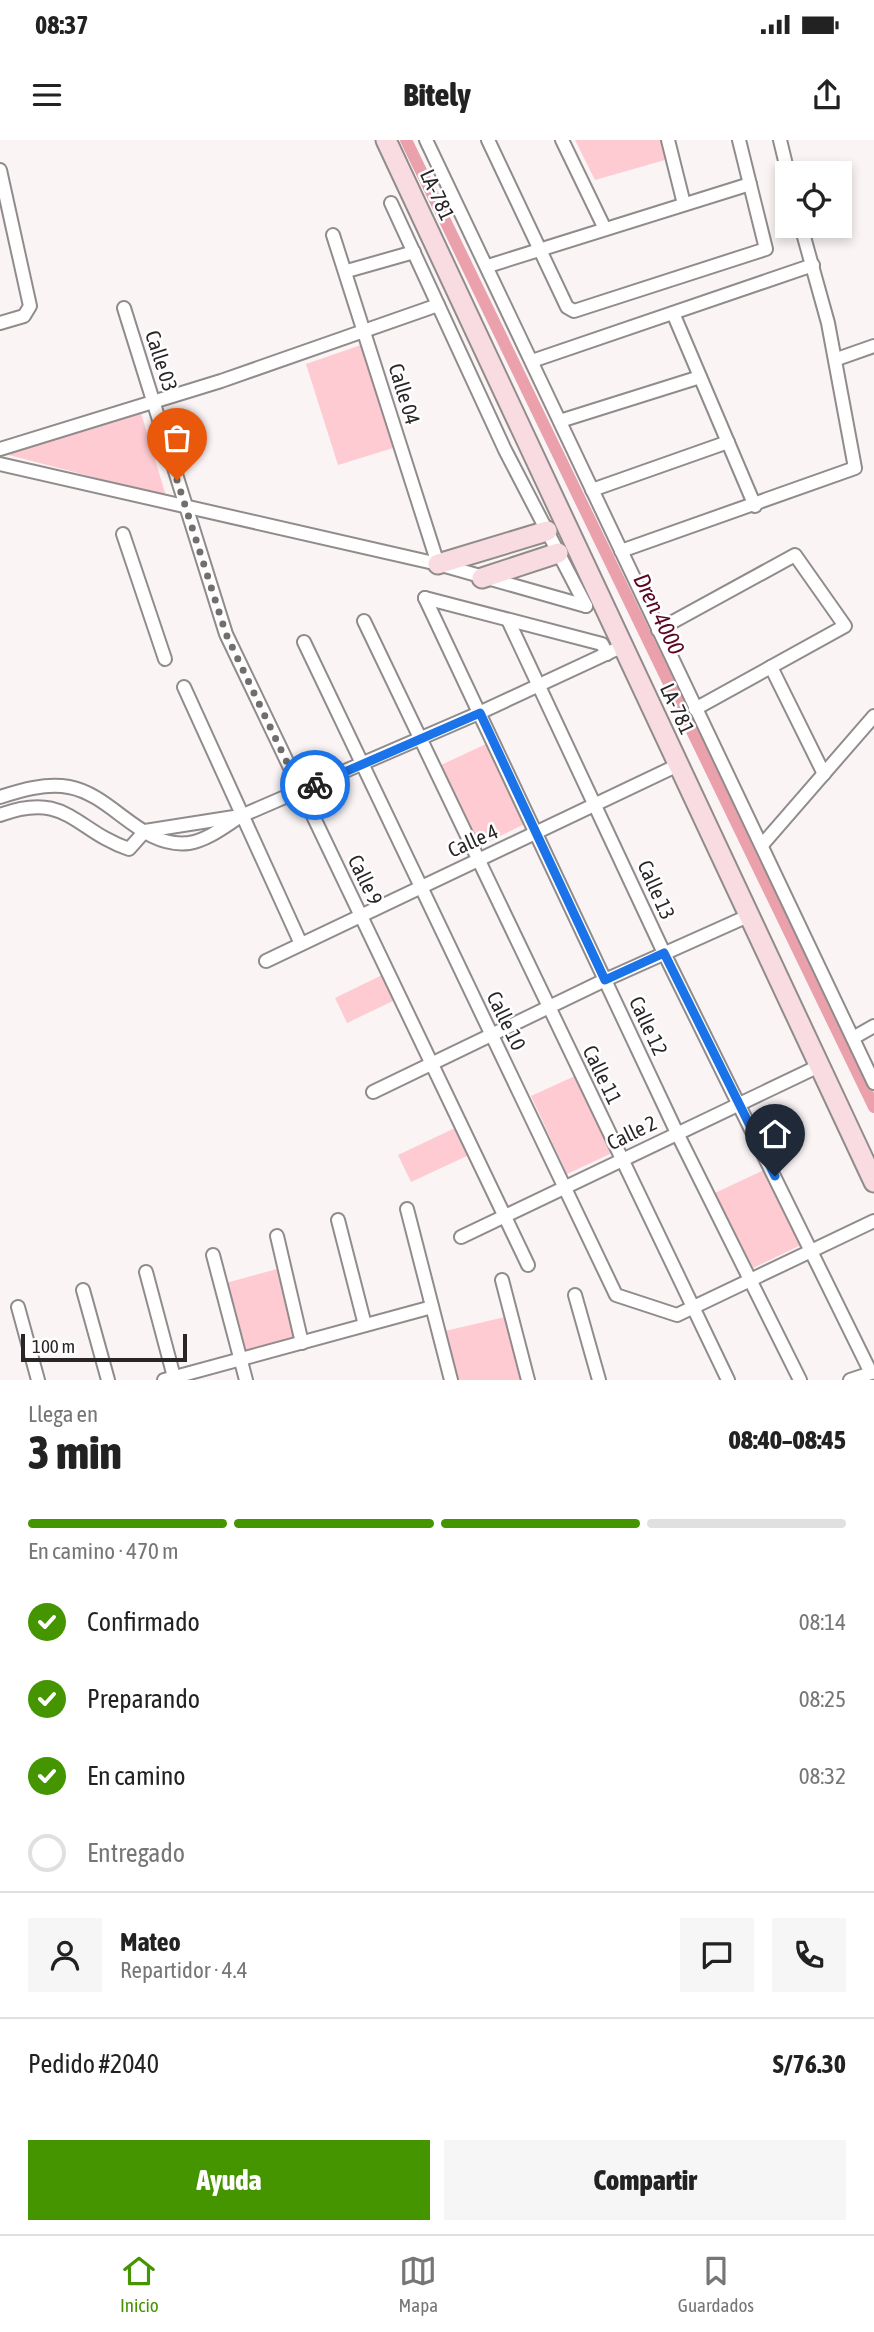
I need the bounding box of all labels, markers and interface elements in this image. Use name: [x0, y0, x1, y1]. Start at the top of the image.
text: 08:37: [35, 10, 89, 40]
icon: menu: [28, 76, 66, 114]
text: Bitely: [403, 76, 471, 113]
icon: share: [808, 76, 846, 114]
map controls: [775, 161, 852, 238]
button: locate: [775, 161, 852, 238]
street label: LA-781: [416, 165, 460, 224]
street label: Calle 03: [141, 327, 183, 394]
street label: Calle 04: [384, 360, 426, 427]
pin: [147, 408, 207, 480]
icon: bag: [158, 419, 196, 457]
water label: Dren 4000: [628, 569, 690, 659]
street label: LA-781: [656, 679, 700, 738]
courier: [280, 750, 350, 820]
icon: bike: [296, 766, 334, 804]
street label: Calle 4: [444, 818, 502, 862]
street label: Calle 9: [344, 851, 388, 908]
street label: Calle 13: [633, 856, 681, 923]
street label: Calle 10: [482, 987, 531, 1054]
street label: Calle 12: [625, 992, 673, 1059]
street label: Calle 11: [578, 1041, 627, 1108]
pin: [745, 1104, 805, 1176]
street label: Calle 2: [603, 1110, 660, 1154]
icon: home: [756, 1115, 794, 1153]
scale bar: [21, 1331, 187, 1363]
text: 100 m: [32, 1335, 75, 1357]
text: Llega en: [28, 1401, 98, 1427]
text: 08:40–08:45: [729, 1425, 846, 1455]
text: 3 min: [28, 1426, 122, 1479]
text: En camino · 470 m: [28, 1538, 179, 1564]
icon: check: [28, 1603, 66, 1641]
text: Confirmado: [87, 1607, 200, 1637]
text: 08:14: [799, 1609, 846, 1635]
icon: check: [28, 1680, 66, 1718]
text: Preparando: [87, 1684, 200, 1714]
text: 08:25: [799, 1686, 846, 1712]
icon: check: [28, 1757, 66, 1795]
text: En camino: [87, 1761, 186, 1791]
text: 08:32: [799, 1763, 846, 1789]
text: Entregado: [87, 1838, 185, 1868]
button: person: [28, 1918, 102, 1992]
button: chat: [680, 1918, 754, 1992]
button: phone: [772, 1918, 846, 1992]
text: Mateo: [120, 1927, 181, 1957]
text: Repartidor · 4.4: [120, 1957, 247, 1983]
text: Pedido #2040: [28, 2049, 159, 2079]
text: S/76.30: [773, 2049, 846, 2079]
button: Ayuda: [28, 2140, 430, 2220]
button: Compartir: [444, 2140, 846, 2220]
tab: Inicio: [120, 2252, 159, 2316]
tab: Mapa: [399, 2252, 438, 2316]
tab: Guardados: [678, 2252, 754, 2316]

